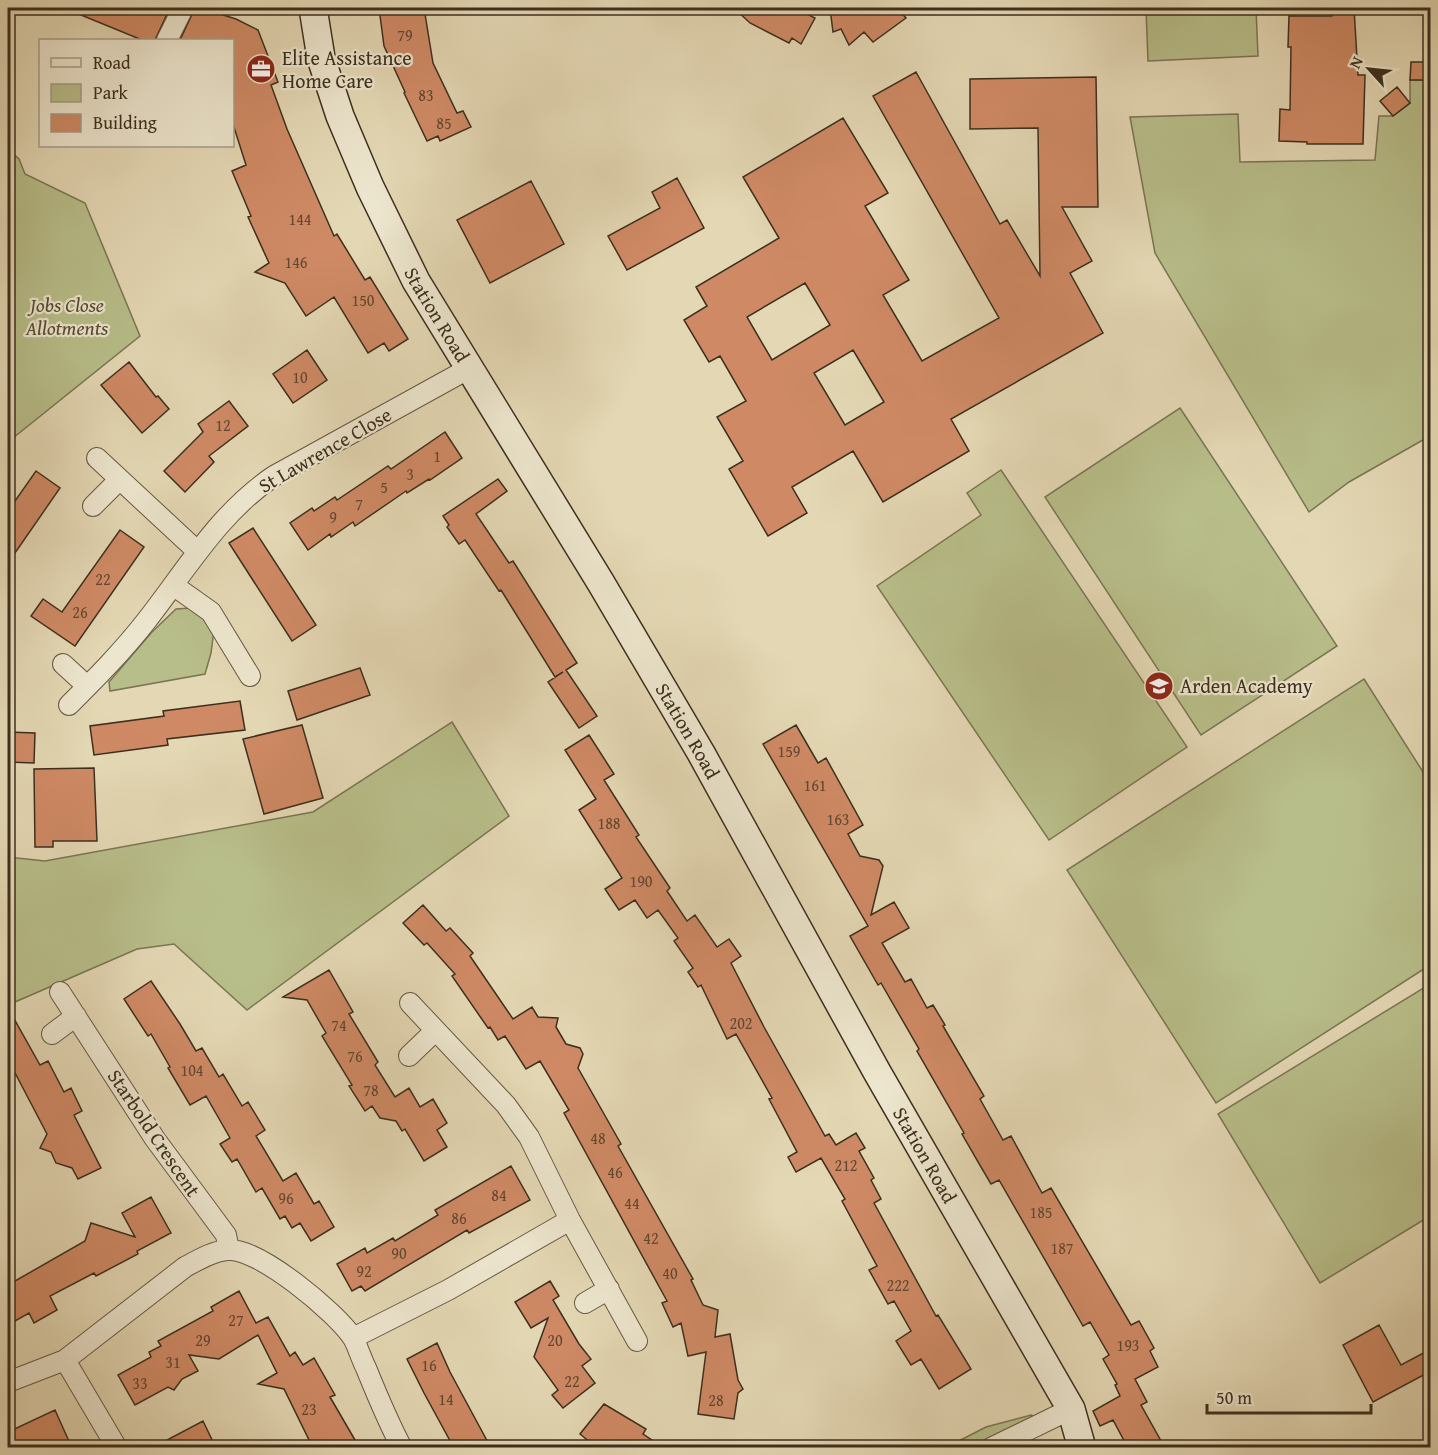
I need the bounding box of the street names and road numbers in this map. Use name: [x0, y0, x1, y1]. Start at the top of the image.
street label: Station Road: [397, 262, 478, 368]
street label: St Lawrence Close: [253, 400, 397, 500]
street label: Station Road: [649, 677, 728, 784]
street label: Starbold Crescent: [101, 1063, 208, 1202]
street label: Station Road: [886, 1101, 965, 1209]

